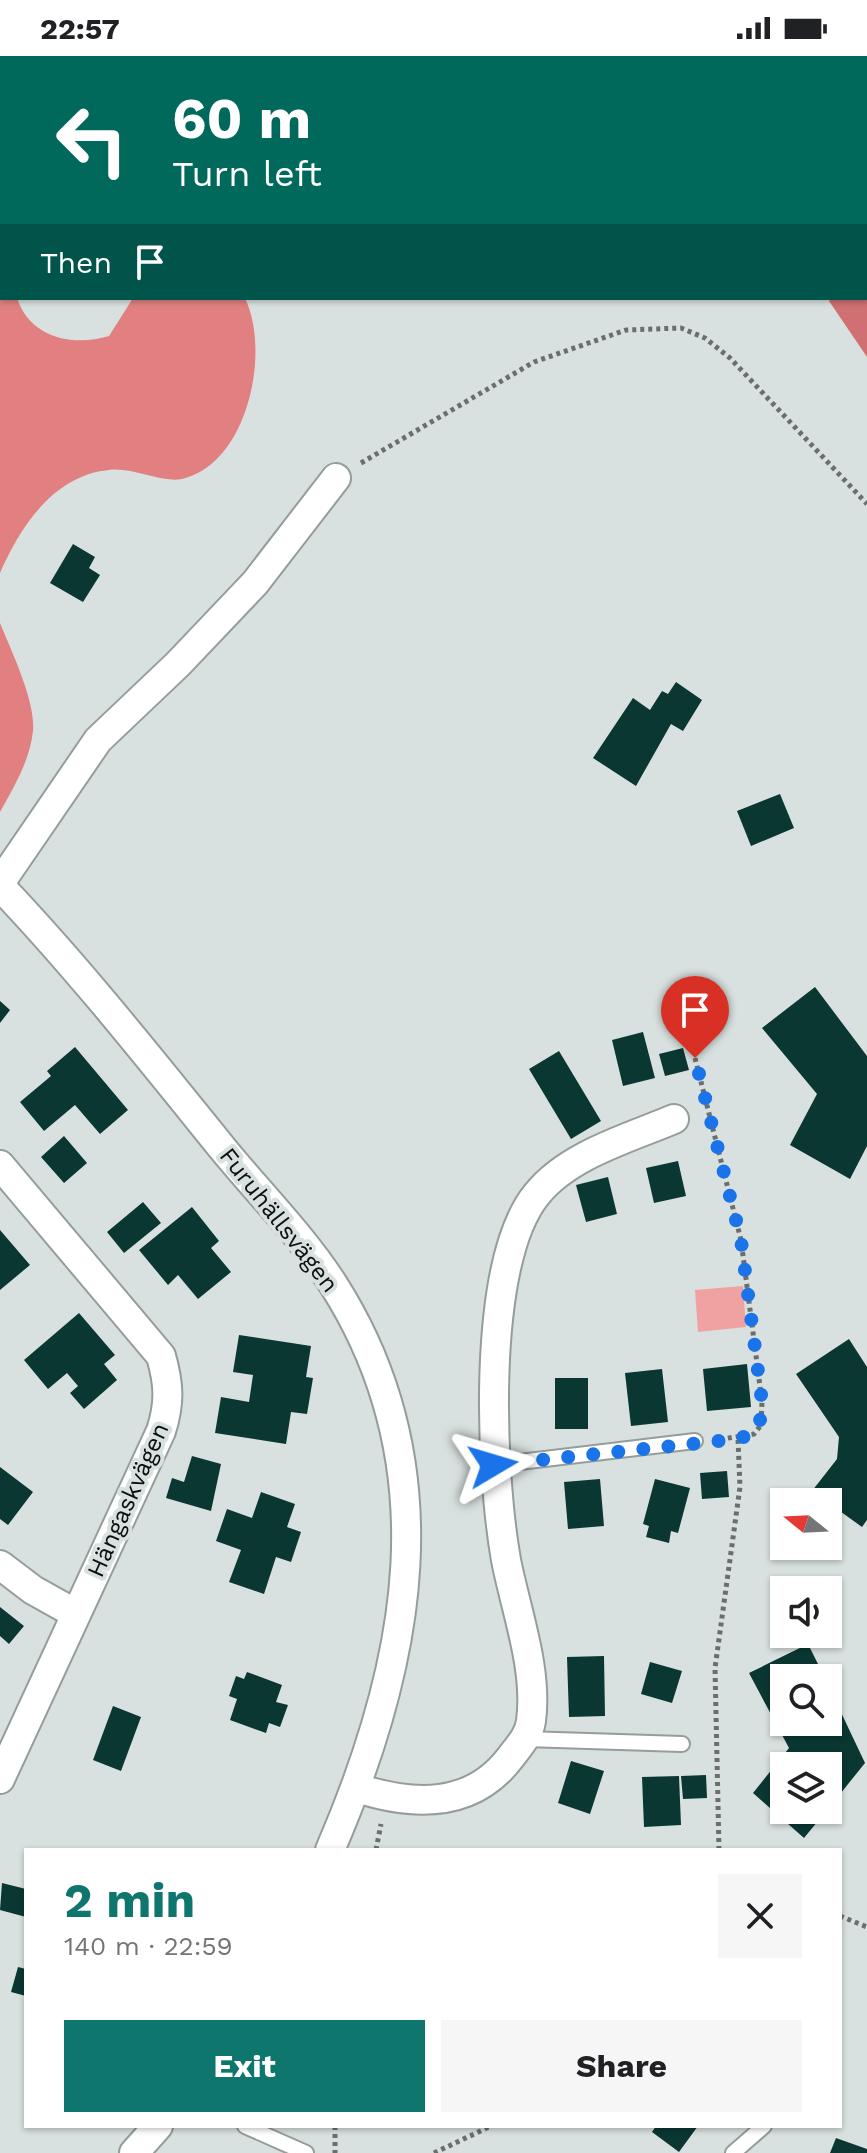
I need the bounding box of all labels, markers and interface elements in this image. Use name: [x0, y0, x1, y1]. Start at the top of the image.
text: 22:57: [40, 11, 120, 46]
text: 60 m: [172, 86, 311, 152]
icon: left: [40, 88, 144, 192]
text: Turn left: [172, 153, 322, 195]
icon: arrive: [128, 240, 172, 284]
text: Then: [40, 245, 112, 280]
pin: [661, 976, 729, 1058]
icon: arrive: [673, 988, 717, 1032]
street label: Furuhällsvägen: [214, 1142, 344, 1298]
street label: Hängaskvägen: [82, 1419, 174, 1581]
position arrow: [451, 1423, 535, 1507]
north arrow: [770, 1488, 842, 1560]
map controls: [770, 1488, 842, 1824]
button: sound: [770, 1576, 842, 1648]
button: search: [770, 1664, 842, 1736]
button: layers: [770, 1752, 842, 1824]
text: 2 min: [64, 1872, 195, 1929]
button: close: [718, 1874, 802, 1958]
text: 140 m · 22:59: [64, 1931, 233, 1961]
button: Exit: [64, 2020, 425, 2112]
button: Share: [441, 2020, 802, 2112]

